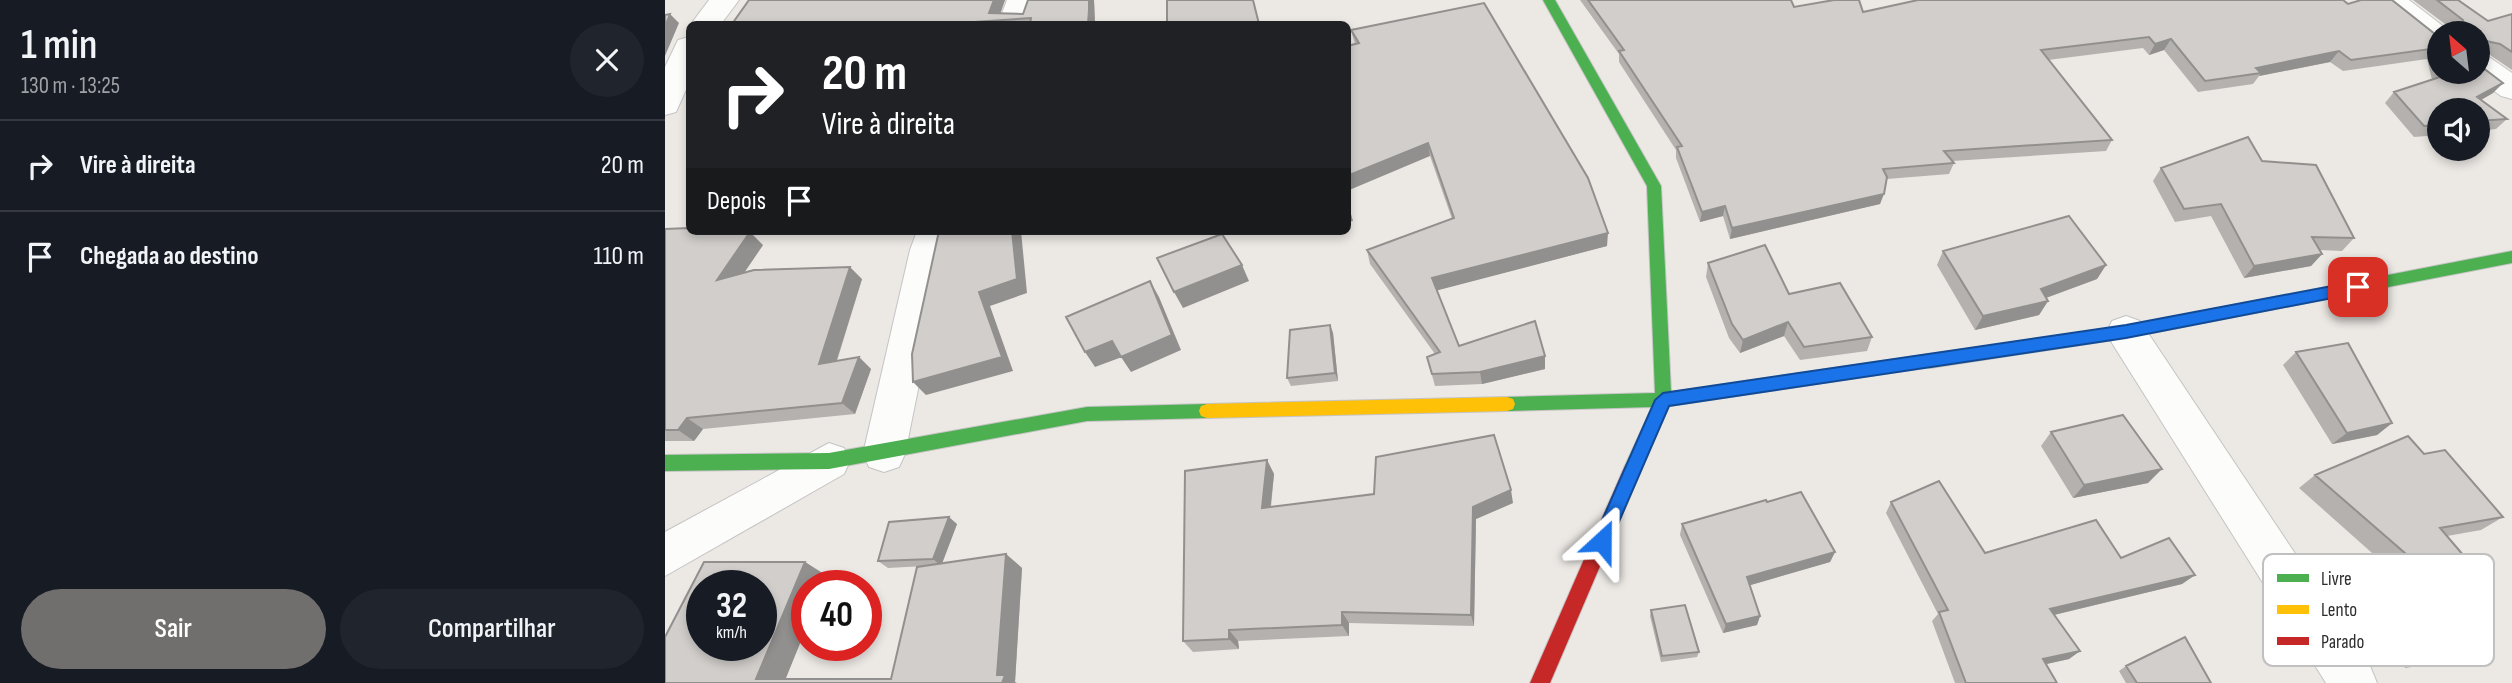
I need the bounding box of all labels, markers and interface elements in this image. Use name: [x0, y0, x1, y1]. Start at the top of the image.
text: 1 min: [21, 20, 97, 71]
north arrow: [2427, 21, 2490, 84]
map controls: [2427, 21, 2490, 161]
button: close: [570, 23, 644, 97]
text: 20 m: [822, 45, 907, 104]
icon: right: [707, 49, 798, 140]
text: 130 m · 13:25: [21, 72, 120, 100]
button: sound: [2427, 98, 2490, 161]
text: Vire à direita: [822, 105, 955, 144]
icon: right: [21, 147, 59, 185]
text: Vire à direita: [80, 150, 196, 181]
text: 20 m: [601, 150, 644, 181]
icon: arrive: [780, 182, 818, 220]
text: Depois: [707, 186, 766, 217]
icon: arrive: [21, 238, 59, 276]
text: Chegada ao destino: [80, 241, 259, 272]
text: 110 m: [593, 241, 644, 272]
pin: [2328, 257, 2388, 317]
icon: arrive: [2339, 268, 2377, 306]
position arrow: [1565, 504, 1639, 578]
legend: [2263, 554, 2494, 666]
text: Livre: [2321, 568, 2352, 591]
speed limit sign: 40: [791, 570, 882, 661]
text: 32: [716, 585, 747, 628]
button: Sair: [21, 589, 326, 669]
button: Compartilhar: [340, 589, 644, 669]
text: Lento: [2321, 599, 2357, 622]
text: km/h: [716, 622, 747, 643]
text: Parado: [2321, 631, 2364, 654]

